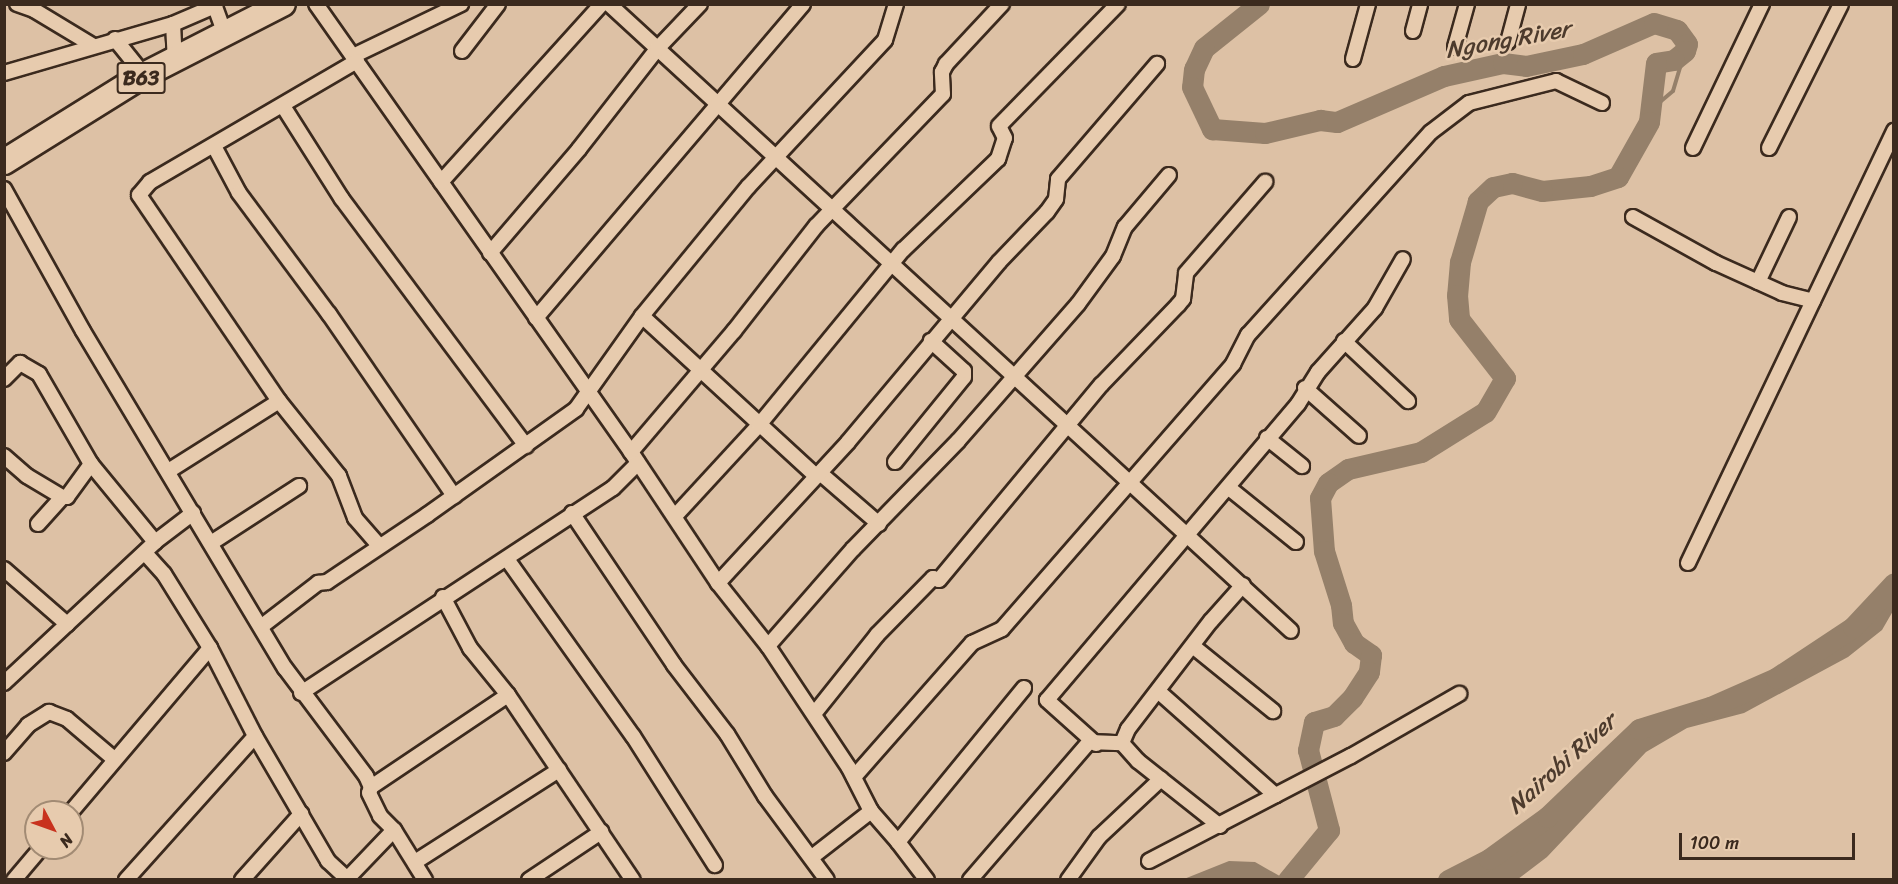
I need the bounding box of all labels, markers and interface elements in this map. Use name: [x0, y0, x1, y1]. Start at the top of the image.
water label: Ngong River: [1443, 15, 1573, 65]
road number: B63: [116, 60, 166, 96]
water label: Nairobi River: [1501, 707, 1623, 821]
north arrow: [24, 800, 84, 860]
scale bar: [1682, 821, 1858, 859]
text: N: [52, 827, 81, 855]
text: 100 m: [1690, 827, 1739, 859]

